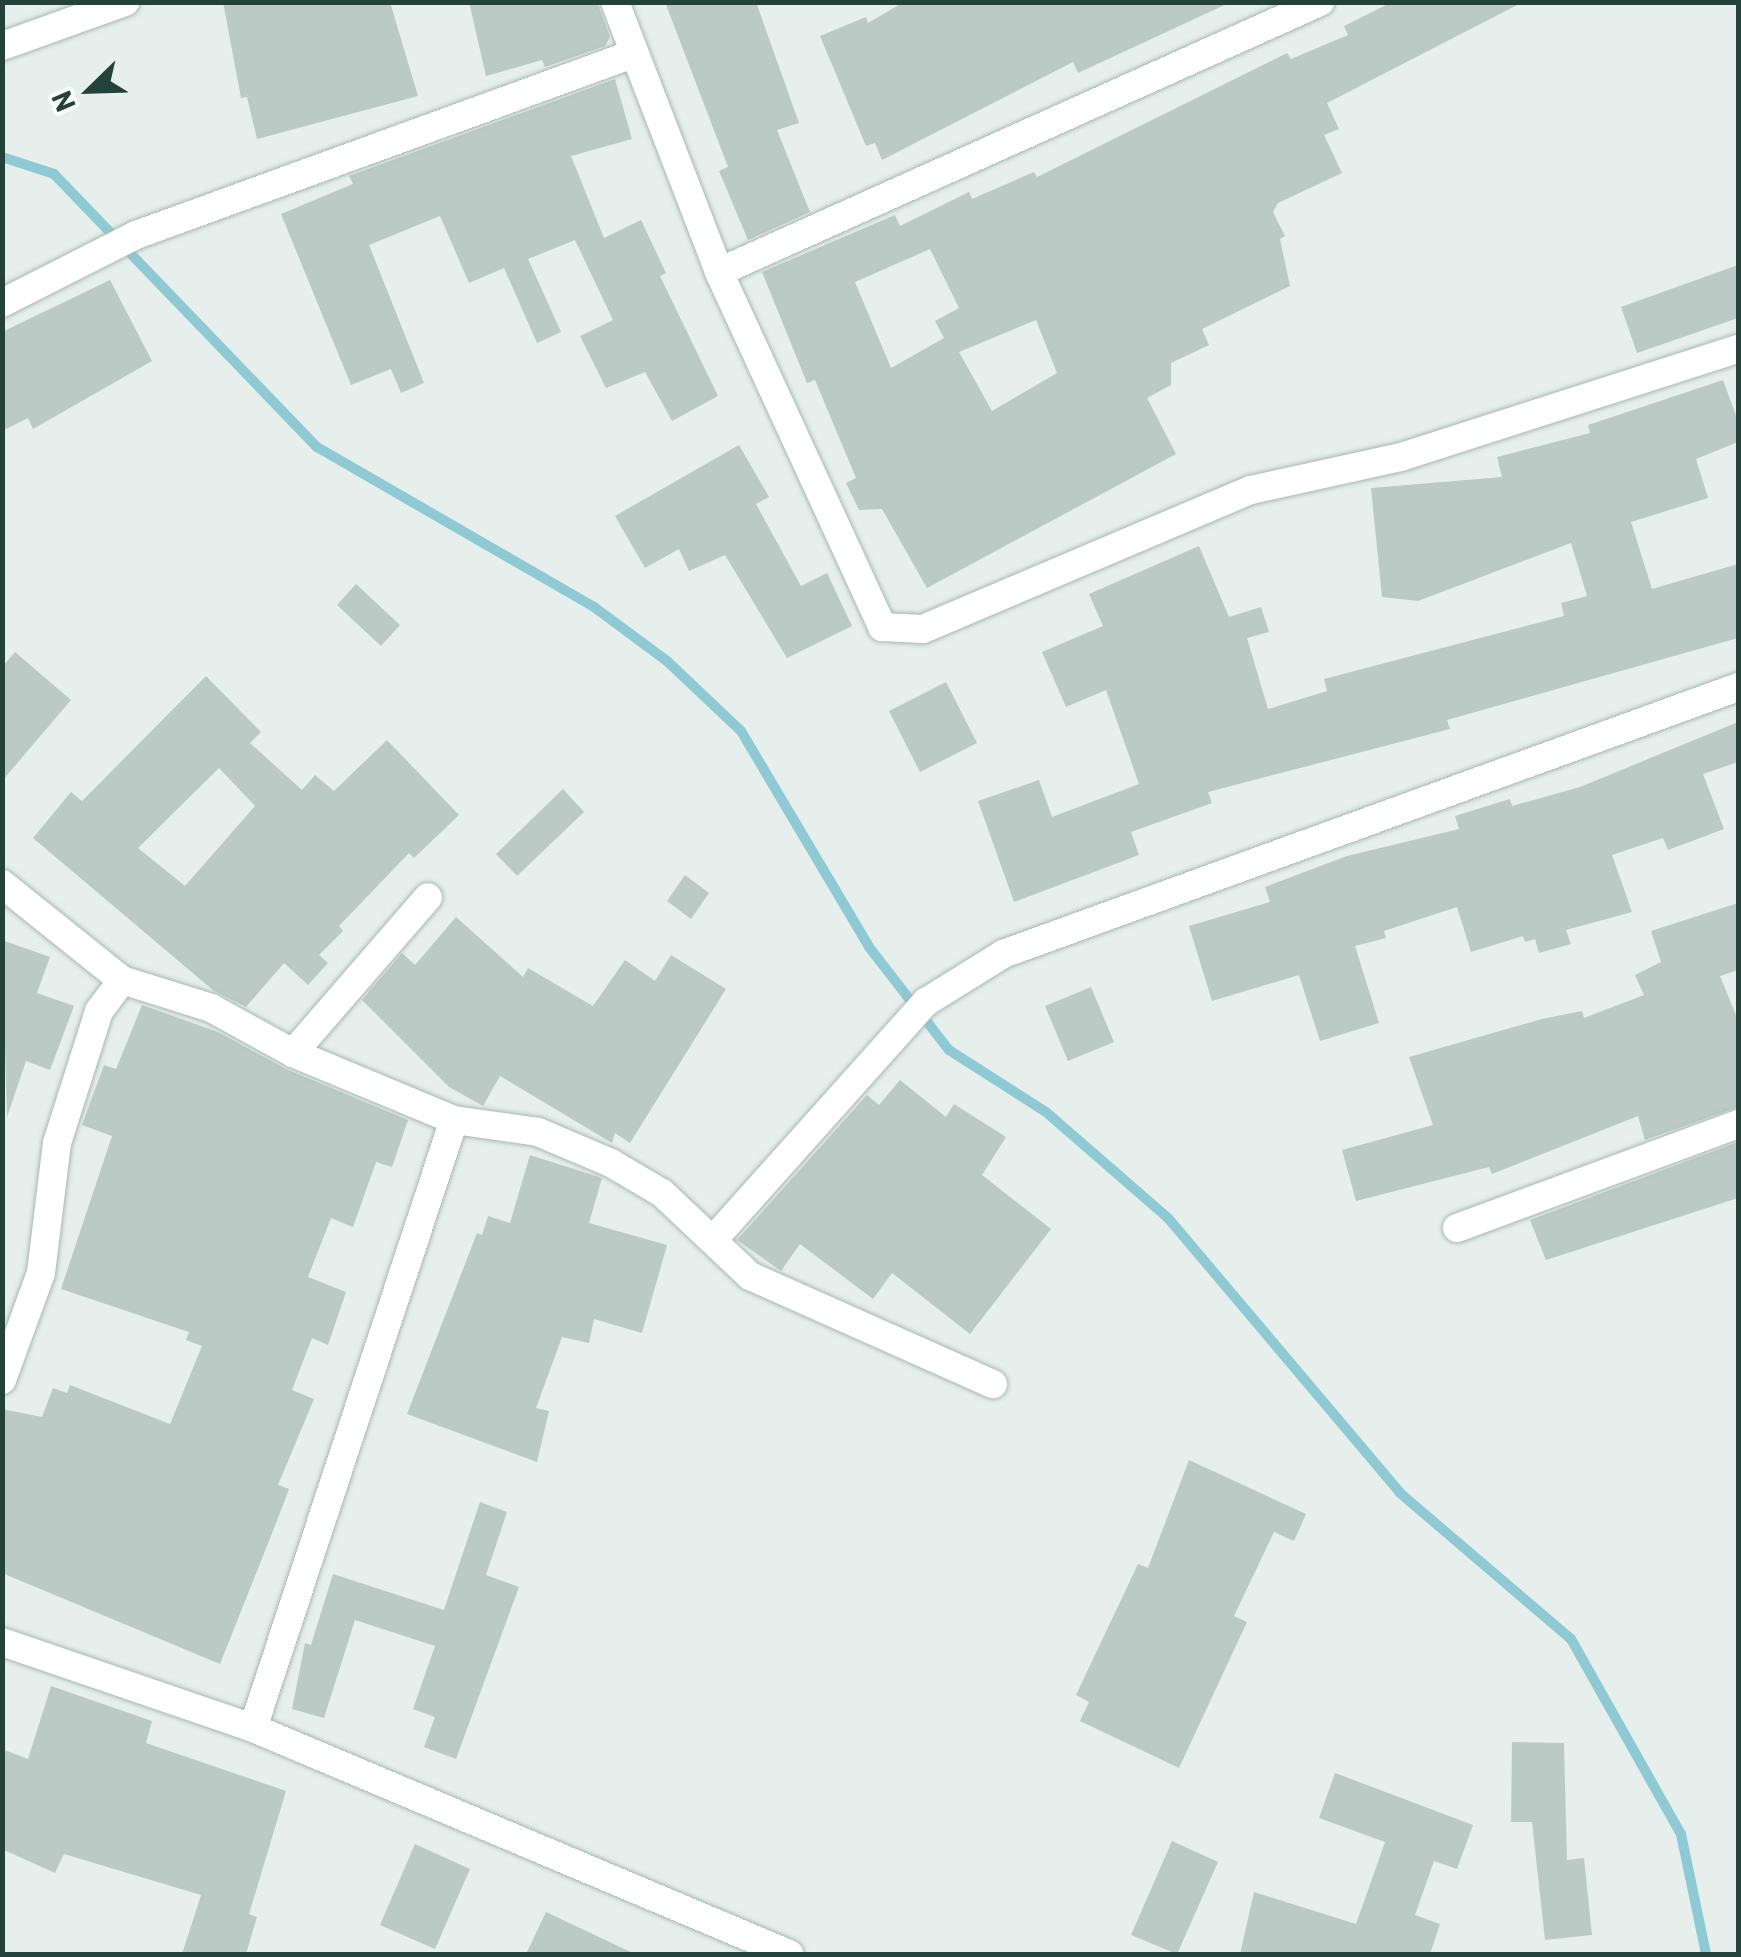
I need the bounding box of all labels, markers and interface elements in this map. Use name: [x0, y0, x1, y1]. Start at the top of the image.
north arrow: [40, 40, 140, 140]
text: N: [43, 87, 82, 117]

